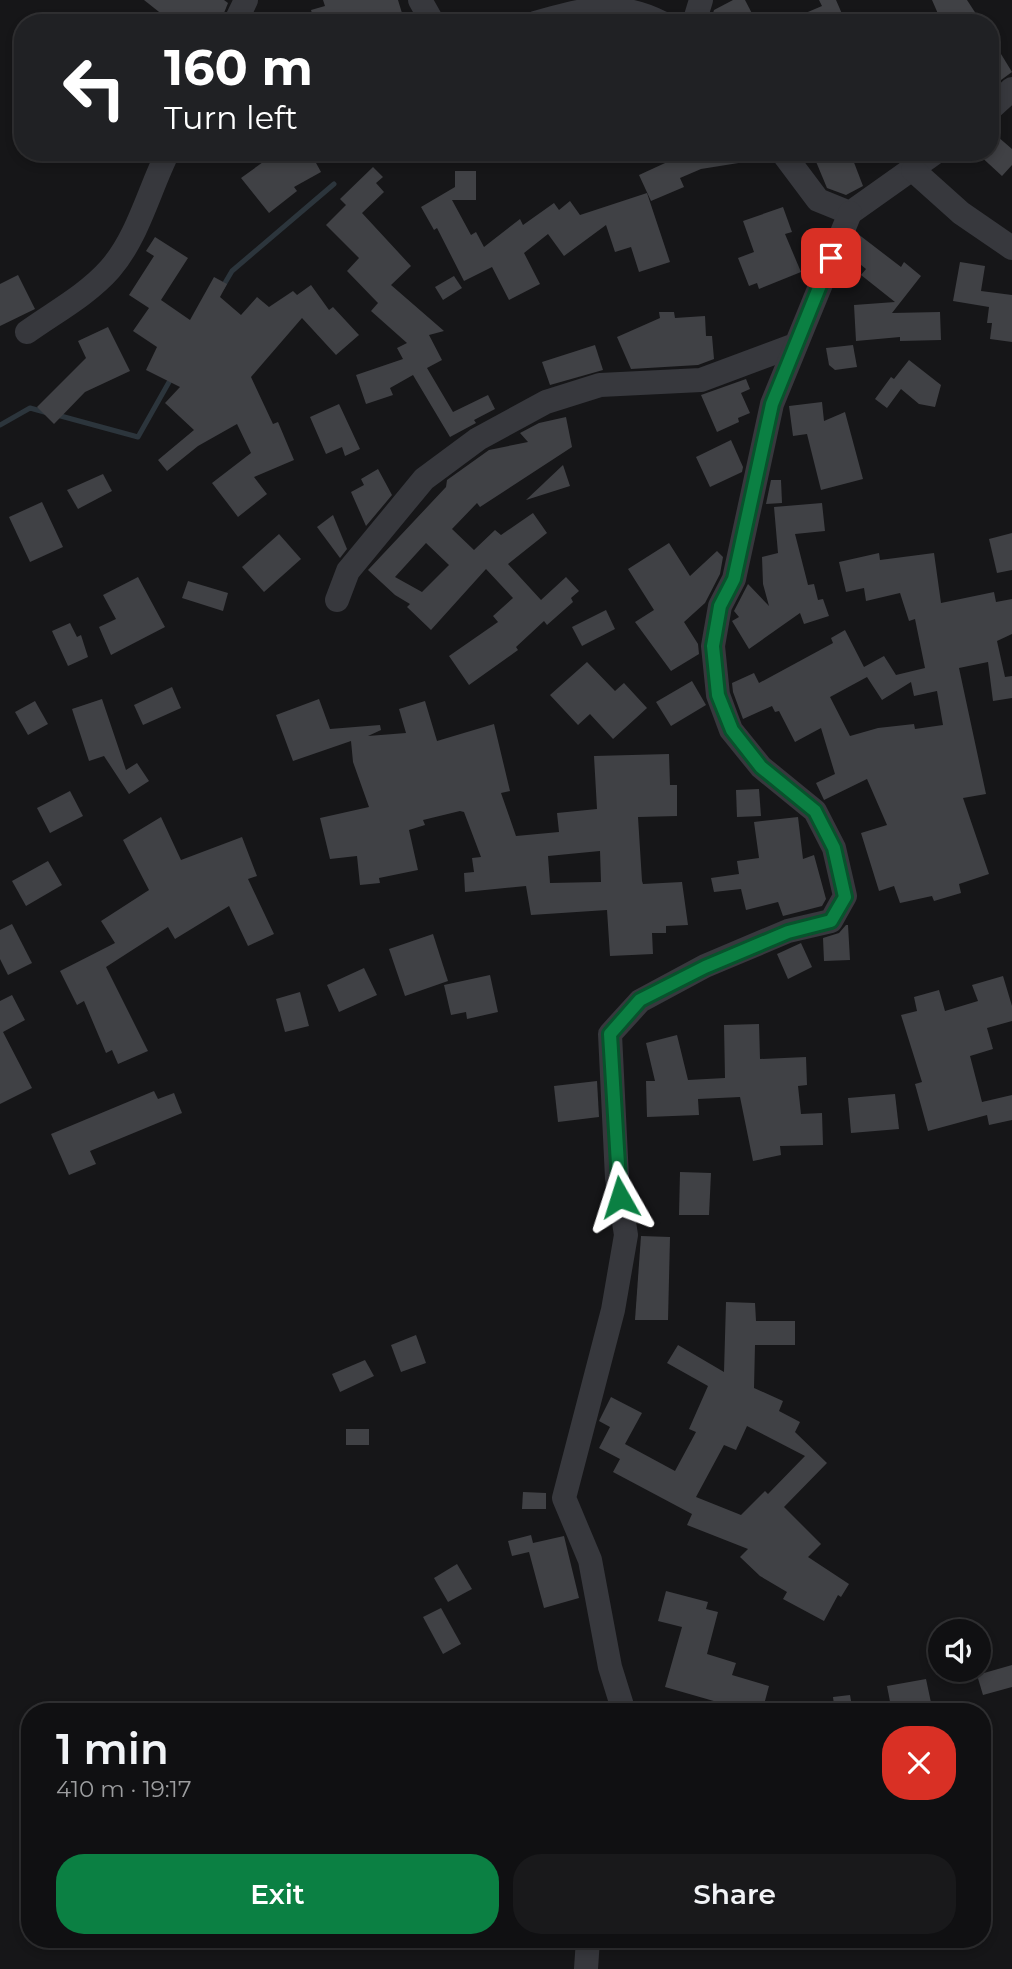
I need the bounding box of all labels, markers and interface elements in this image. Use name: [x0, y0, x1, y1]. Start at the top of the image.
text: 160 m: [164, 38, 313, 97]
icon: left: [49, 42, 140, 133]
text: Turn left: [164, 98, 298, 137]
pin: [801, 228, 861, 288]
icon: arrive: [812, 239, 850, 277]
position arrow: [583, 1160, 657, 1234]
map controls: [928, 1619, 991, 1682]
button: sound: [928, 1619, 991, 1682]
text: 1 min: [56, 1723, 169, 1775]
button: close: [882, 1726, 956, 1800]
text: 410 m · 19:17: [56, 1775, 191, 1803]
button: Exit: [56, 1854, 499, 1934]
button: Share: [513, 1854, 956, 1934]

